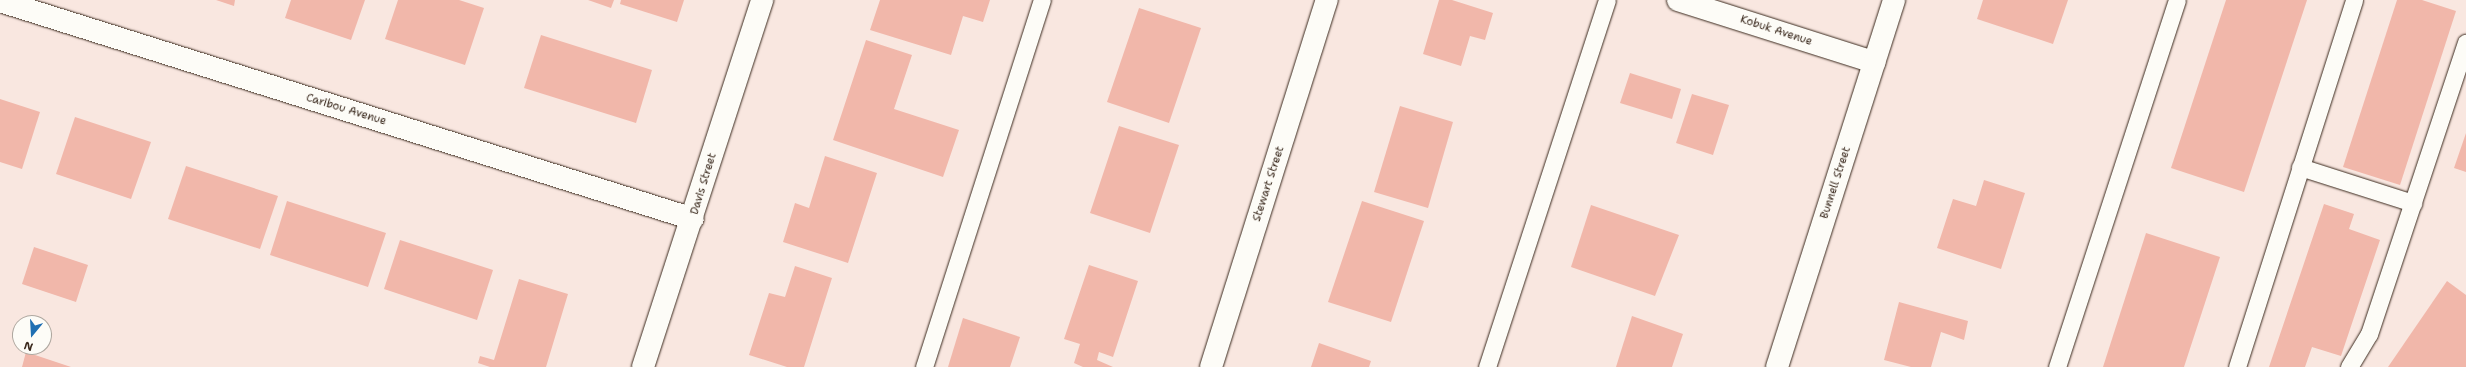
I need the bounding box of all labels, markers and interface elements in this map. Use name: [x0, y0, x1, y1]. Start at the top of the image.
street label: Kobuk Avenue: [1738, 13, 1814, 49]
street label: Caribou Avenue: [304, 92, 388, 128]
street label: Stewart Street: [1251, 145, 1287, 223]
street label: Bunnell Street: [1818, 145, 1854, 221]
street label: Davis Street: [688, 152, 720, 216]
north arrow: [12, 315, 52, 355]
text: N: [22, 337, 35, 354]

